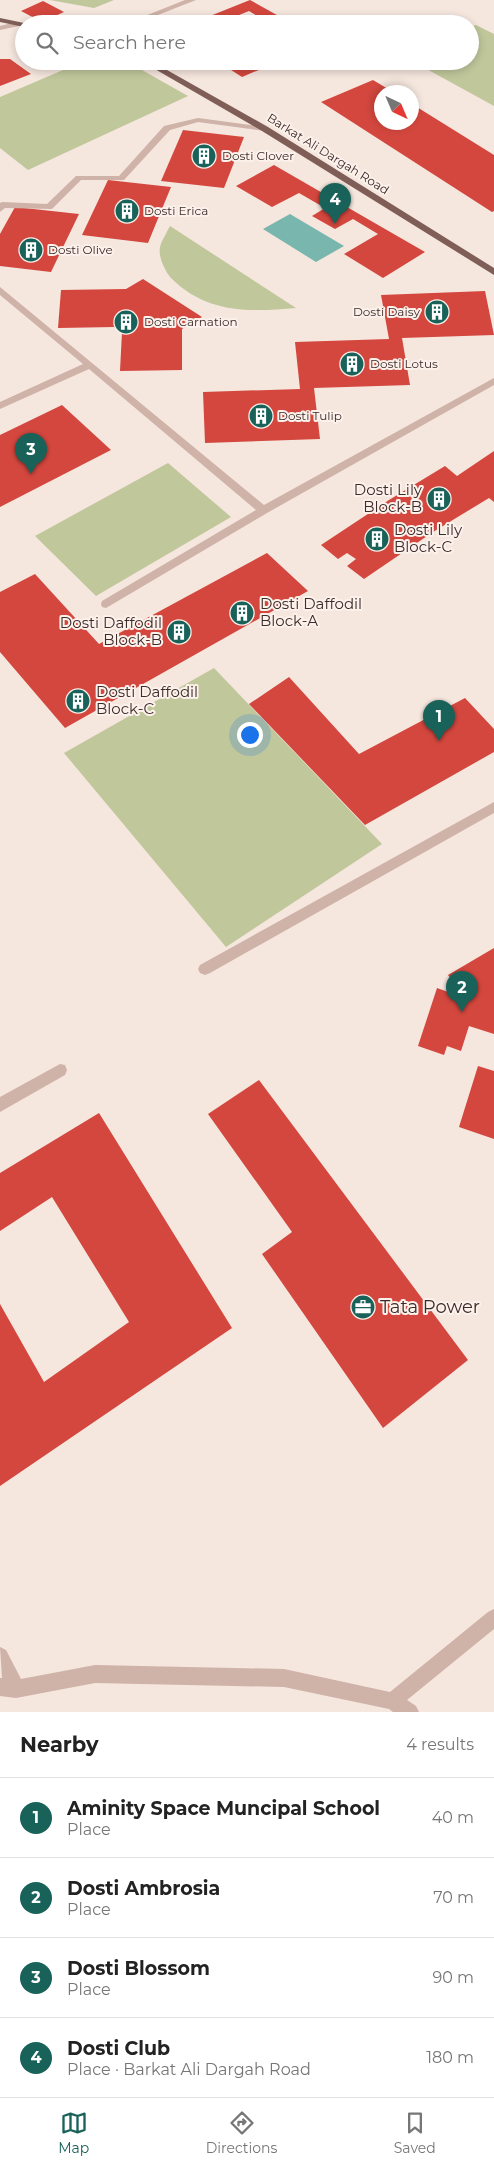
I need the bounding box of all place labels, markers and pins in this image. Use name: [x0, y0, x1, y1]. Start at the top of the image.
building icon: Dosti Clover: [191, 143, 217, 169]
place label: Dosti Clover: [222, 148, 294, 163]
pin: 4: [319, 183, 351, 224]
building icon: Dosti Erica: [114, 198, 140, 224]
place label: Dosti Erica: [144, 203, 208, 218]
building icon: Dosti Olive: [18, 237, 44, 263]
place label: Dosti Olive: [48, 242, 113, 257]
building icon: Dosti Daisy: [424, 299, 450, 325]
place label: Dosti Daisy: [353, 304, 420, 319]
building icon: Dosti Carnation: [113, 309, 139, 335]
place label: Dosti Carnation: [144, 314, 238, 329]
building icon: Dosti Lotus: [339, 351, 365, 377]
place label: Dosti Lotus: [370, 356, 438, 371]
building icon: Dosti Tulip: [248, 403, 274, 429]
place label: Dosti Tulip: [278, 408, 342, 423]
pin: 3: [15, 433, 47, 474]
place label: Dosti Lily Block-B: [354, 480, 423, 516]
building icon: Dosti Lily Block-B: [426, 486, 452, 512]
place label: Dosti Lily Block-C: [394, 520, 463, 556]
building icon: Dosti Lily Block-C: [364, 526, 390, 552]
place label: Dosti Daffodil Block-A: [260, 594, 362, 630]
building icon: Dosti Daffodil Block-A: [229, 600, 255, 626]
place label: Dosti Daffodil Block-B: [60, 613, 162, 649]
building icon: Dosti Daffodil Block-B: [166, 619, 192, 645]
place label: Dosti Daffodil Block-C: [96, 682, 198, 718]
building icon: Dosti Daffodil Block-C: [65, 688, 91, 714]
pin: 1: [423, 700, 455, 741]
pin: 2: [446, 971, 478, 1012]
office icon: Tata Power: [350, 1294, 376, 1320]
place label: Tata Power: [380, 1296, 480, 1318]

